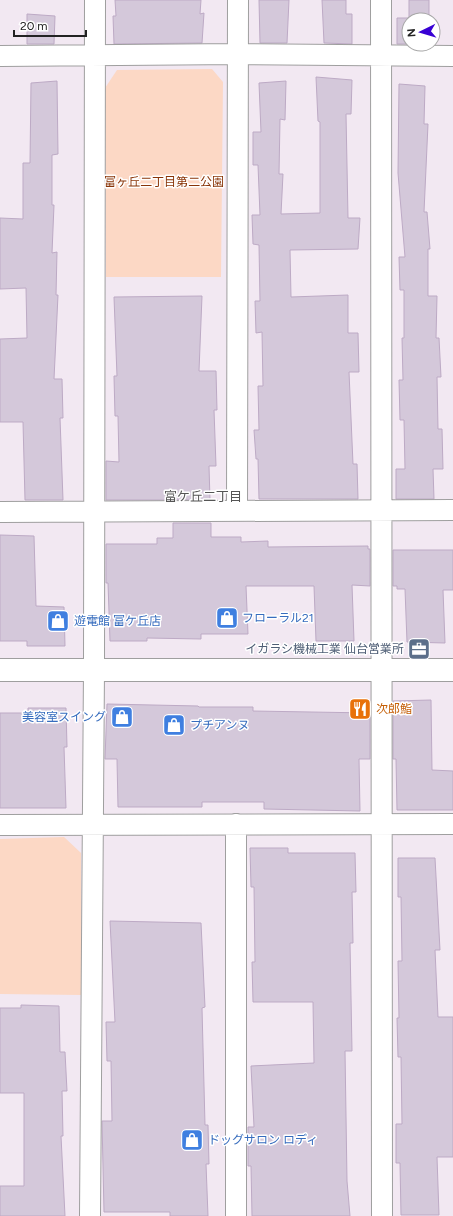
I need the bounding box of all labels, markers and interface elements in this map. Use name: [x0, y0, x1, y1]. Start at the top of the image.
scale bar: [14, 12, 86, 38]
north arrow: [401, 12, 441, 52]
text: 20 m: [20, 19, 48, 33]
text: N: [405, 28, 418, 38]
park label: 富ヶ丘二丁目第二公園: [104, 175, 224, 189]
district label: 富ケ丘二丁目: [164, 489, 242, 504]
shop icon: フローラル21: [214, 605, 240, 631]
shop icon: 遊電館 富ケ丘店: [45, 608, 71, 634]
place label: フローラル21: [242, 611, 314, 625]
place label: 遊電館 富ケ丘店: [74, 614, 161, 628]
office icon: イガラシ機械工業 仙台営業所: [406, 636, 432, 662]
place label: イガラシ機械工業 仙台営業所: [245, 642, 404, 656]
restaurant icon: 次郎鮨: [347, 696, 373, 722]
place label: 次郎鮨: [376, 702, 412, 716]
shop icon: 美容室スイング: [109, 704, 135, 730]
place label: 美容室スイング: [22, 710, 106, 724]
shop icon: プチアンヌ: [161, 712, 187, 738]
place label: プチアンヌ: [190, 718, 250, 732]
shop icon: ドッグサロン ロディ: [179, 1127, 205, 1153]
place label: ドッグサロン ロディ: [208, 1133, 318, 1147]

